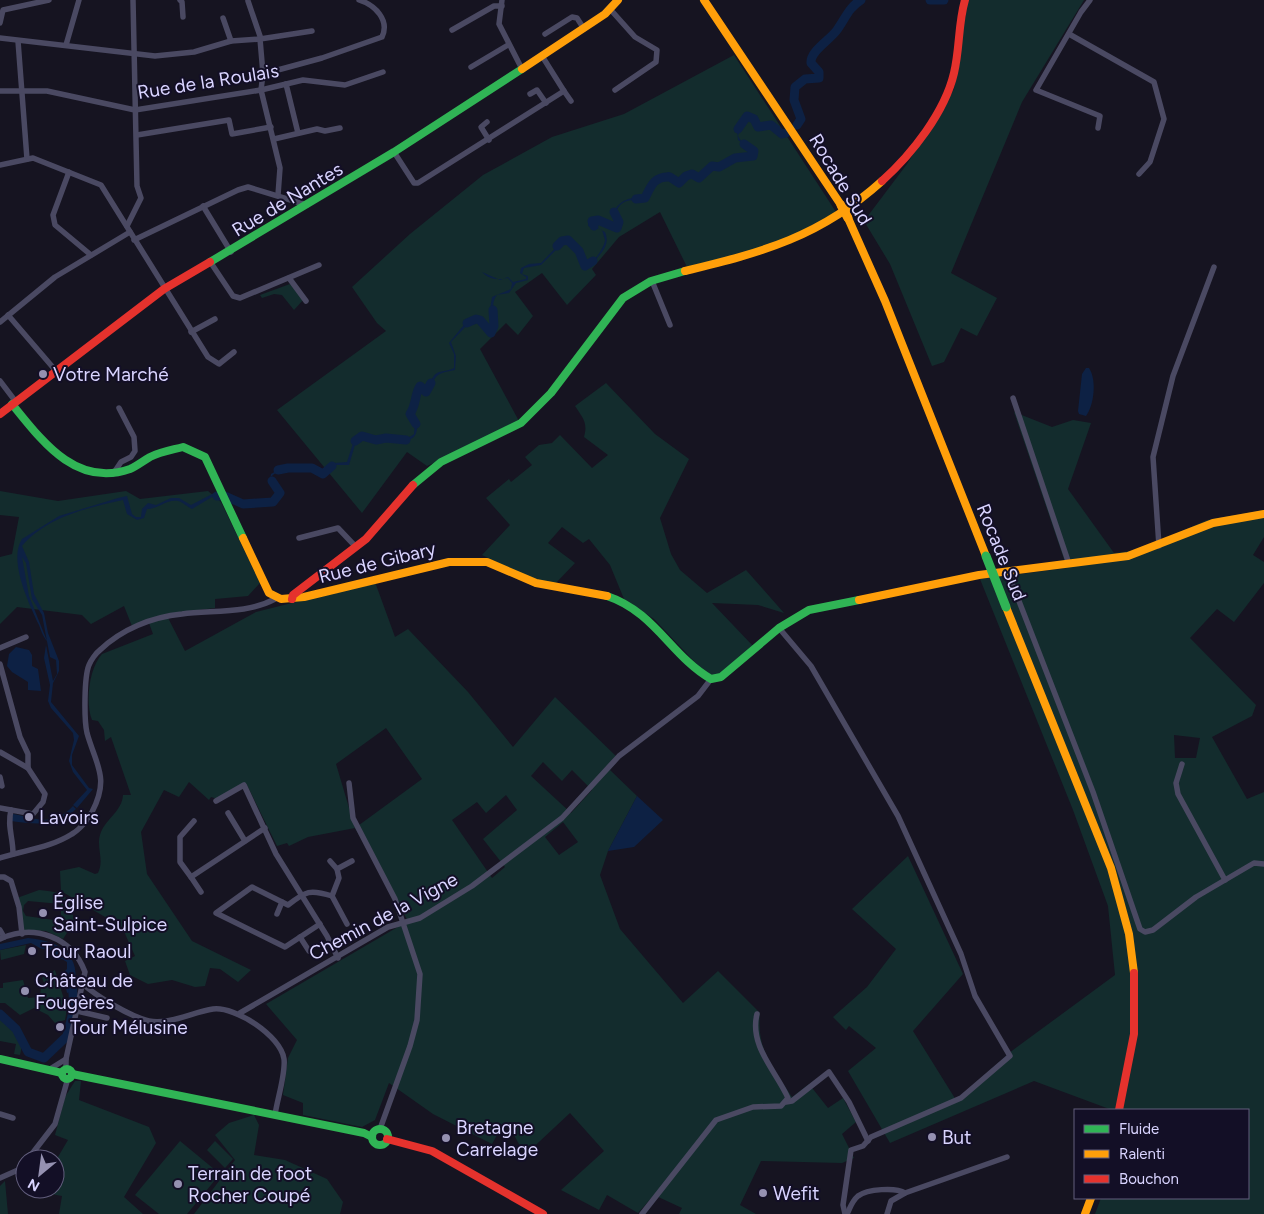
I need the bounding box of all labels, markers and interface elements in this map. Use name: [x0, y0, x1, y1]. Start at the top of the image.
street label: Rue de la Roulais: [136, 59, 281, 104]
street label: Rocade Sud: [804, 129, 877, 229]
street label: Rue de Nantes: [228, 157, 347, 242]
place label: Votre Marché: [53, 363, 169, 386]
marker: Votre Marché: [37, 368, 49, 380]
street label: Rocade Sud: [972, 500, 1031, 604]
street label: Rue de Gibary: [316, 537, 438, 588]
place label: Lavoirs: [39, 806, 99, 829]
marker: Lavoirs: [23, 811, 35, 823]
street label: Chemin de la Vigne: [305, 868, 461, 965]
place label: Église Saint-Sulpice: [53, 891, 167, 936]
marker: Église Saint-Sulpice: [37, 907, 49, 919]
place label: Tour Raoul: [42, 940, 131, 963]
marker: Tour Raoul: [26, 945, 38, 957]
place label: Château de Fougères: [35, 969, 133, 1014]
marker: Château de Fougères: [19, 985, 31, 997]
place label: Tour Mélusine: [70, 1016, 188, 1039]
marker: Tour Mélusine: [54, 1021, 66, 1033]
legend: [1074, 1109, 1249, 1199]
place label: Bretagne Carrelage: [456, 1116, 538, 1161]
text: Fluide: [1119, 1120, 1159, 1138]
place label: But: [942, 1126, 971, 1149]
marker: But: [926, 1131, 938, 1143]
marker: Bretagne Carrelage: [440, 1132, 452, 1144]
text: Ralenti: [1119, 1145, 1165, 1163]
north arrow: [15, 1149, 65, 1199]
place label: Terrain de foot Rocher Coupé: [188, 1162, 312, 1207]
text: Bouchon: [1119, 1170, 1179, 1188]
text: N: [25, 1175, 43, 1195]
marker: Terrain de foot Rocher Coupé: [172, 1178, 184, 1190]
place label: Wefit: [773, 1182, 819, 1205]
marker: Wefit: [757, 1187, 769, 1199]

